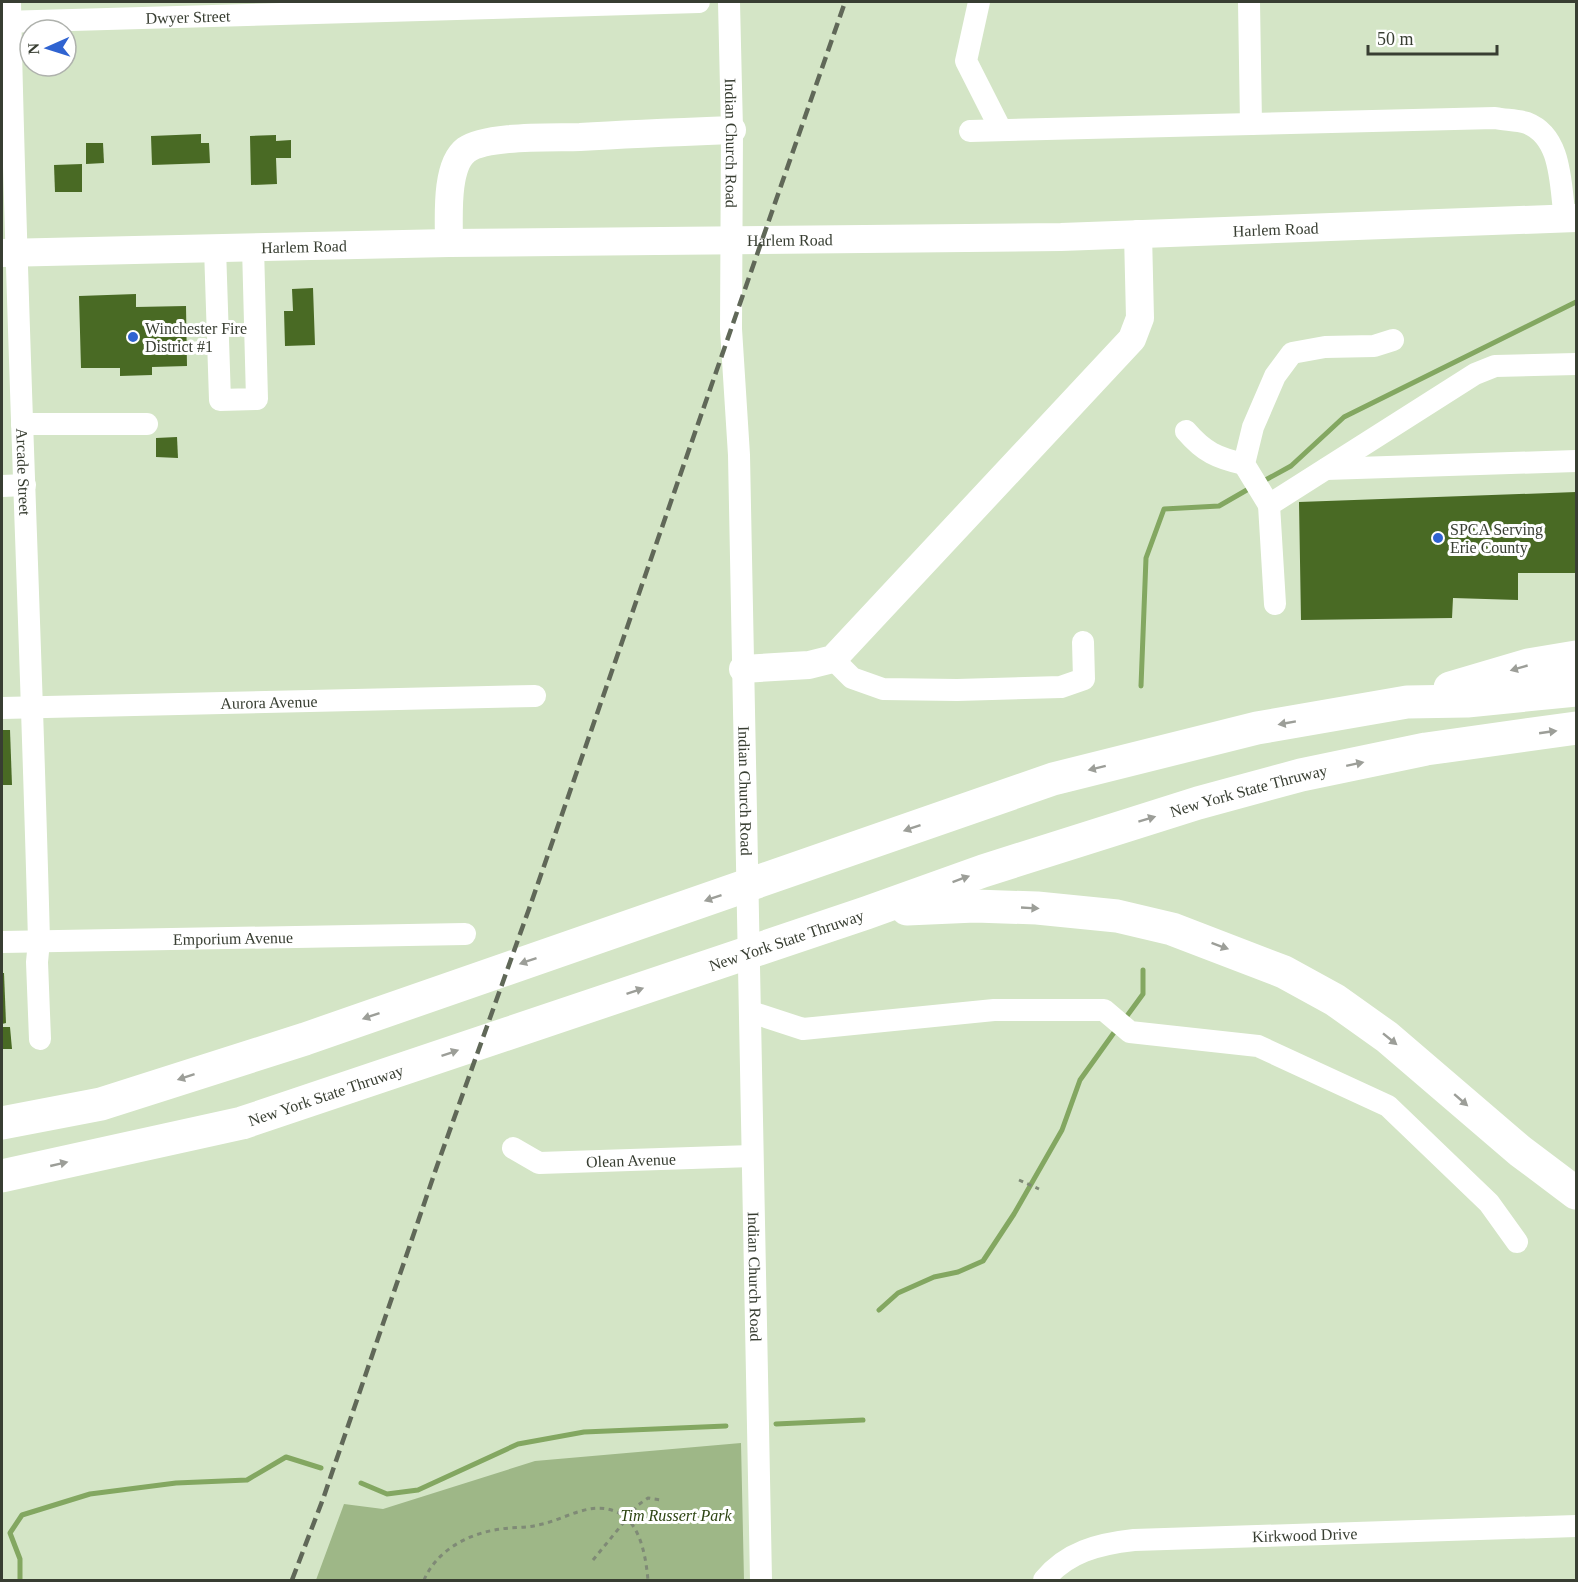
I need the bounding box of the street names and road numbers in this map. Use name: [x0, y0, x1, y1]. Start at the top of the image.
street label: Dwyer Street: [145, 7, 231, 27]
street label: Indian Church Road: [722, 78, 741, 208]
street label: Harlem Road: [1233, 219, 1319, 239]
street label: Harlem Road: [747, 231, 833, 249]
street label: Harlem Road: [261, 237, 347, 256]
street label: Arcade Street: [14, 428, 34, 516]
street label: Aurora Avenue: [220, 692, 318, 712]
street label: Indian Church Road: [736, 726, 755, 856]
street label: New York State Thruway: [1168, 761, 1329, 820]
street label: New York State Thruway: [707, 906, 866, 974]
street label: Emporium Avenue: [173, 928, 293, 948]
street label: New York State Thruway: [246, 1061, 406, 1129]
street label: Olean Avenue: [586, 1150, 676, 1170]
street label: Indian Church Road: [745, 1212, 765, 1342]
street label: Kirkwood Drive: [1252, 1524, 1358, 1545]

